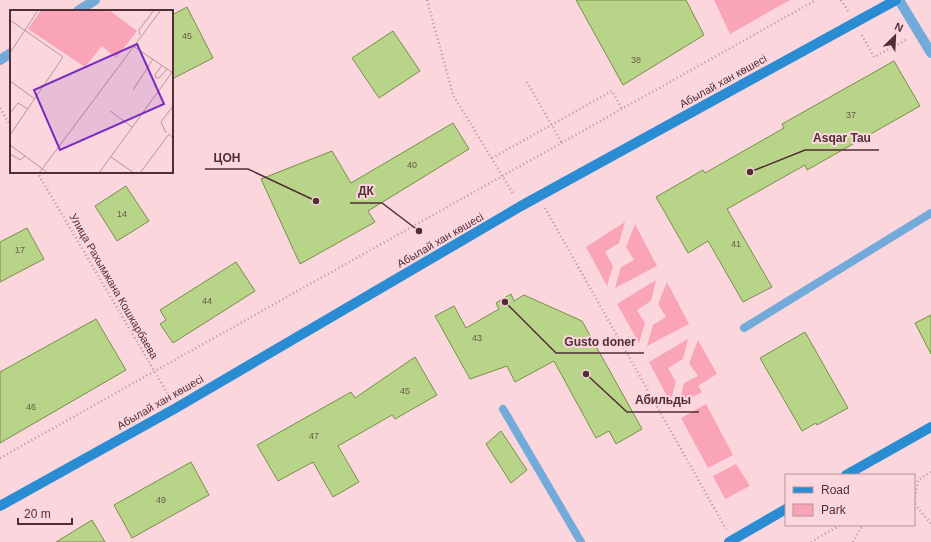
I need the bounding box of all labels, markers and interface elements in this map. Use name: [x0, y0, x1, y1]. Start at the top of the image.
inset map: [10, 10, 173, 173]
north arrow: [875, 16, 915, 56]
text: N: [893, 20, 905, 34]
house number: 45: [182, 31, 192, 41]
street label: Абылай хан көшесі: [677, 52, 769, 110]
house number: 38: [631, 55, 641, 65]
house number: 37: [846, 110, 856, 120]
callout: Asqar Tau: [805, 126, 879, 150]
text: Asqar Tau: [813, 131, 871, 145]
callout: ЦОН: [205, 145, 248, 169]
text: ЦОН: [214, 151, 240, 165]
house number: 40: [407, 160, 417, 170]
callout: ДК: [350, 179, 382, 203]
text: ДК: [358, 184, 375, 198]
house number: 14: [117, 209, 127, 219]
street label: Абылай хан көшесі: [395, 210, 485, 270]
street label: Улица Рахымжана Кошкарбаева: [67, 211, 161, 362]
house number: 41: [731, 239, 741, 249]
house number: 17: [15, 245, 25, 255]
house number: 44: [202, 296, 212, 306]
callout: Gusto doner: [556, 329, 644, 353]
house number: 43: [472, 333, 482, 343]
text: Gusto doner: [564, 335, 636, 349]
street label: Абылай хан көшесі: [115, 372, 205, 432]
house number: 45: [400, 386, 410, 396]
callout: Абильды: [627, 388, 699, 412]
text: Абильды: [635, 393, 691, 407]
house number: 46: [26, 402, 36, 412]
house number: 47: [309, 431, 319, 441]
legend: [785, 474, 915, 526]
text: Road: [821, 483, 850, 497]
house number: 49: [156, 495, 166, 505]
scale bar: [18, 500, 72, 526]
text: Park: [821, 503, 847, 517]
text: 20 m: [24, 507, 51, 521]

